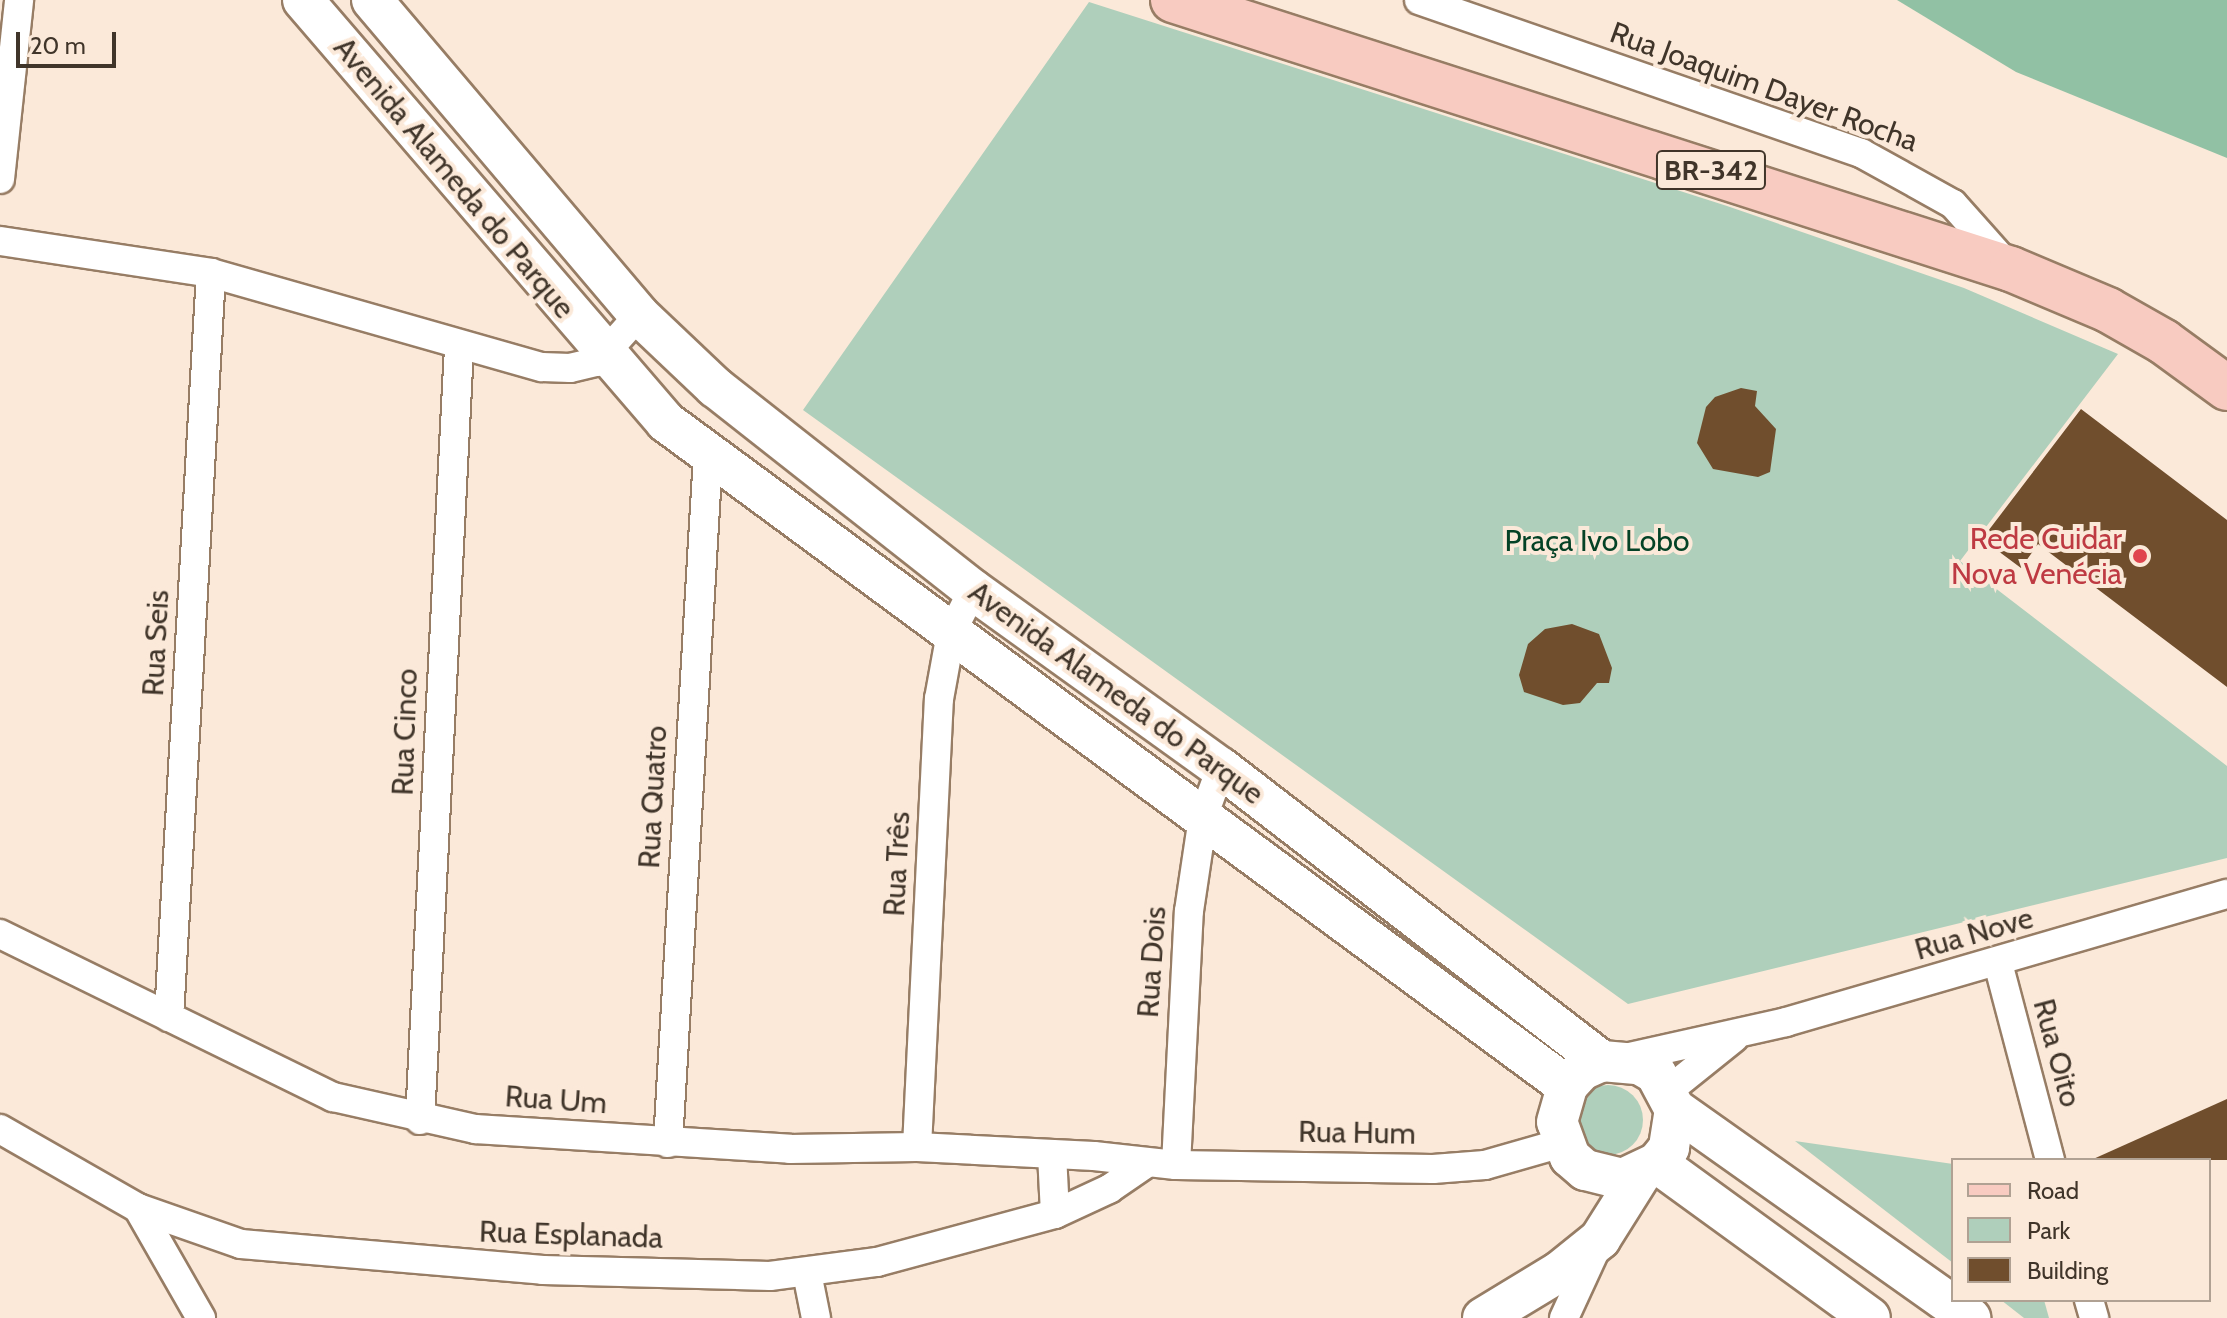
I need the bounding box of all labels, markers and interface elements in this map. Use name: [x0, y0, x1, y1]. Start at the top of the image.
street label: Rua Joaquim Dayer Rocha: [1605, 15, 1923, 159]
scale bar: [20, 16, 120, 66]
street label: Avenida Alameda do Parque: [326, 30, 582, 326]
text: 20 m: [30, 31, 86, 60]
road number: BR-342: [1655, 146, 1767, 194]
place label: Rede Cuidar Nova Venécia: [1951, 521, 2122, 592]
park label: Praça Ivo Lobo: [1505, 523, 1689, 559]
marker: Rede Cuidar Nova Venécia: [2129, 545, 2151, 567]
street label: Avenida Alameda do Parque: [962, 574, 1270, 812]
street label: Rua Seis: [135, 589, 177, 697]
street label: Rua Cinco: [385, 668, 425, 796]
street label: Rua Quatro: [631, 725, 675, 869]
street label: Rua Três: [876, 811, 918, 917]
street label: Rua Nove: [1911, 900, 2037, 968]
street label: Rua Dois: [1130, 905, 1174, 1019]
street label: Rua Oito: [2025, 995, 2089, 1111]
street label: Rua Um: [504, 1078, 608, 1122]
street label: Rua Hum: [1298, 1114, 1416, 1152]
legend: [1951, 1158, 2211, 1302]
text: Road: [2027, 1176, 2079, 1205]
street label: Rua Esplanada: [478, 1214, 664, 1256]
text: Park: [2027, 1216, 2070, 1245]
text: Building: [2027, 1256, 2108, 1285]

